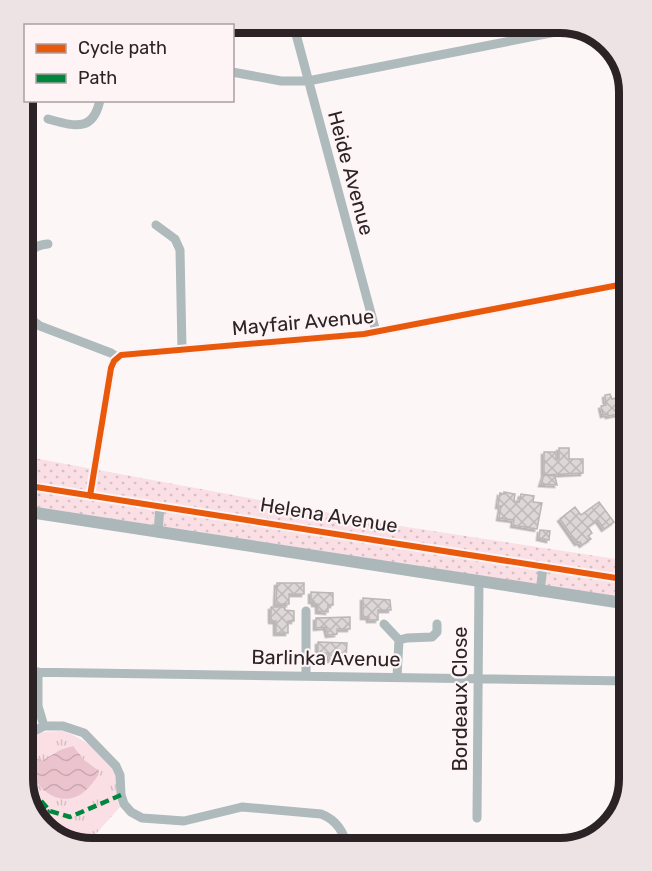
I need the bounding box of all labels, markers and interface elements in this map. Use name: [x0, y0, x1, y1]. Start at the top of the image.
legend: [24, 24, 234, 102]
text: Cycle path: [78, 37, 167, 59]
text: Path: [78, 67, 117, 89]
street label: Heide Avenue: [323, 108, 379, 238]
street label: Mayfair Avenue: [231, 304, 375, 340]
street label: Helena Avenue: [258, 492, 400, 538]
street label: Bordeaux Close: [448, 626, 472, 772]
street label: Barlinka Avenue: [251, 645, 401, 671]

